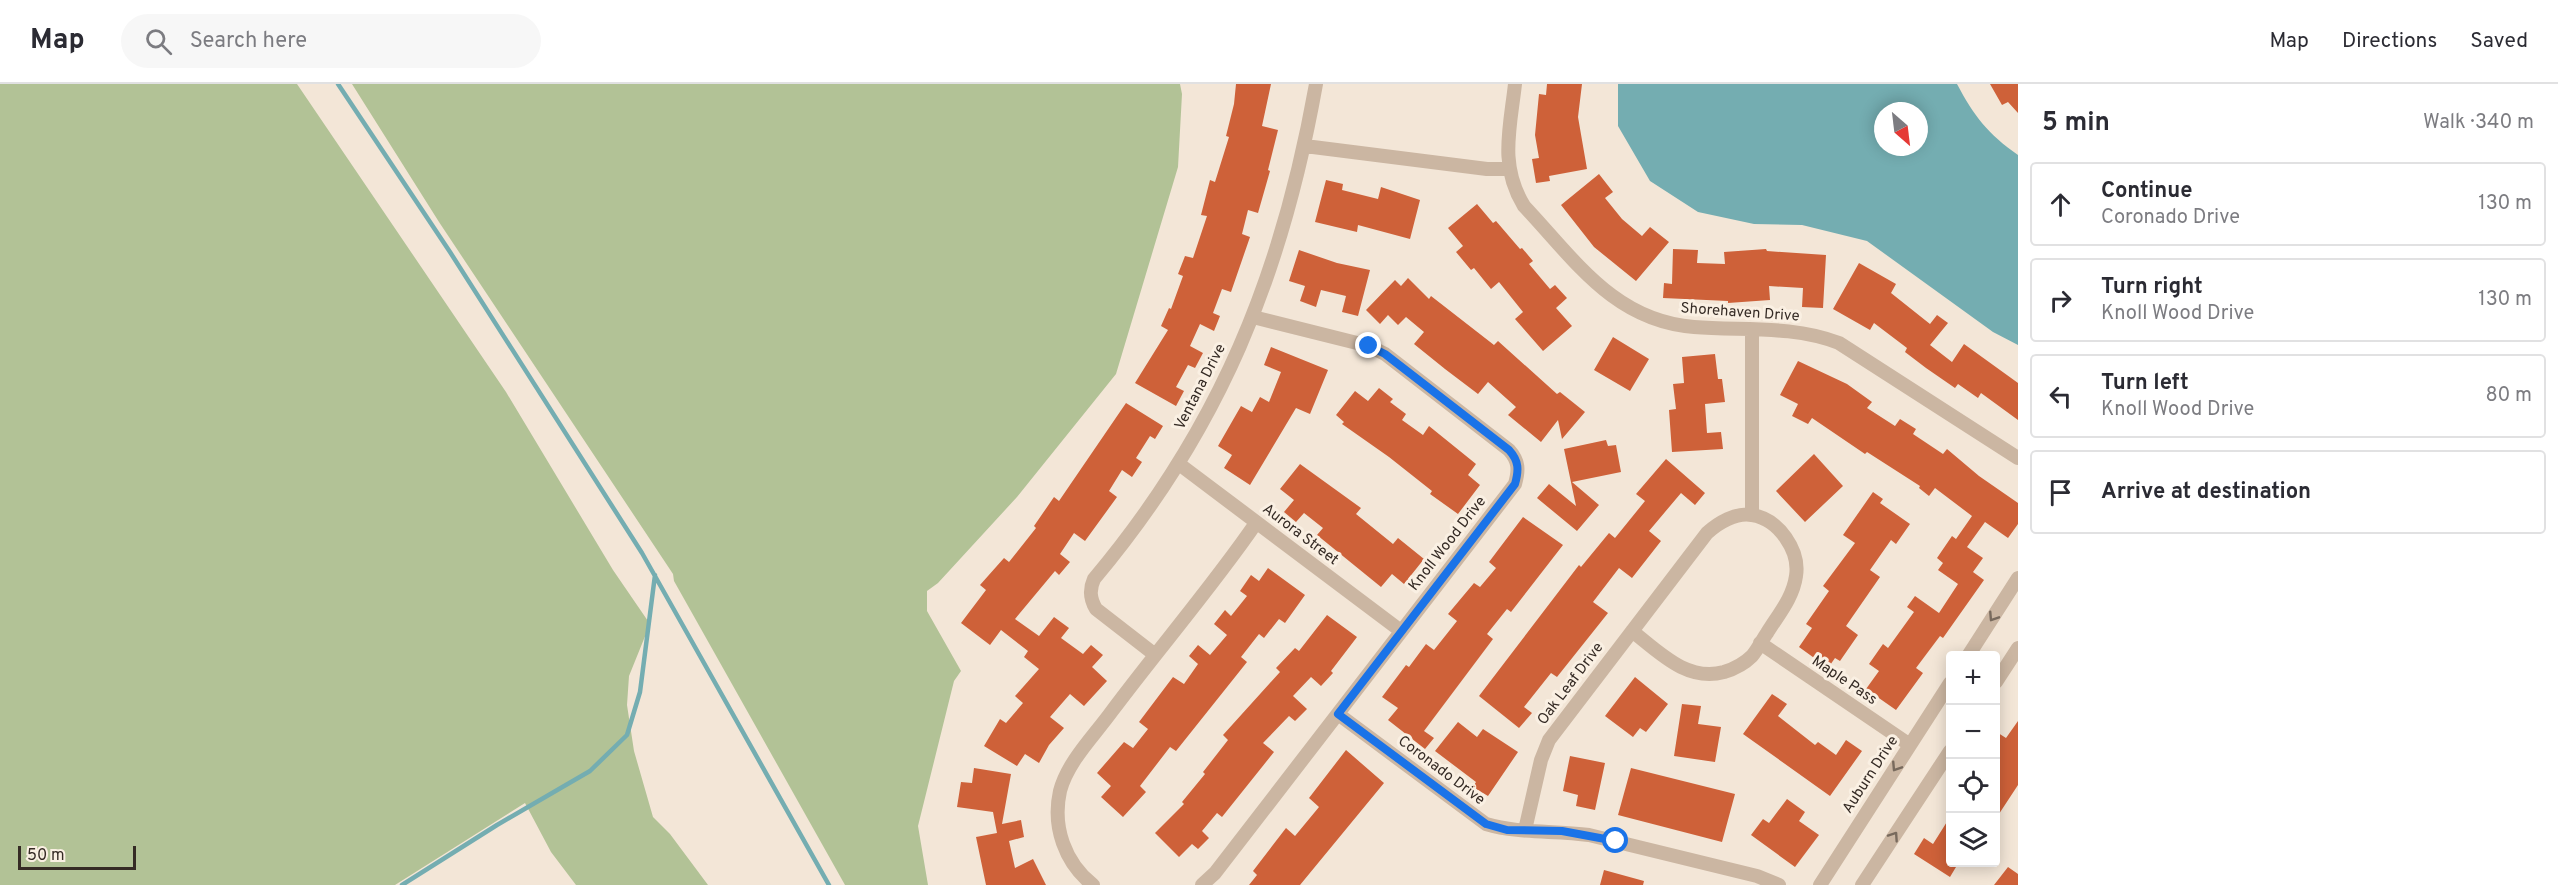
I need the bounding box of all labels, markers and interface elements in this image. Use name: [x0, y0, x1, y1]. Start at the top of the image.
search box: [121, 14, 541, 68]
text: Map: [30, 23, 85, 59]
icon: search: [142, 25, 175, 58]
text: Search here: [190, 28, 307, 55]
text: Map: [2269, 28, 2309, 55]
text: Directions: [2342, 28, 2437, 55]
text: Saved: [2470, 28, 2528, 55]
north arrow: [1874, 102, 1928, 156]
text: 5 min: [2042, 107, 2110, 140]
text: Walk · 340 m: [2423, 110, 2534, 136]
text: Continue: [2101, 178, 2192, 205]
icon: ahead: [2044, 188, 2077, 221]
text: 130 m: [2478, 191, 2532, 217]
text: Coronado Drive: [2101, 205, 2240, 231]
text: Turn right: [2101, 274, 2203, 301]
icon: right: [2044, 284, 2077, 317]
text: 130 m: [2478, 287, 2532, 313]
street label: Shorehaven Drive: [1680, 299, 1800, 327]
text: Knoll Wood Drive: [2101, 301, 2254, 327]
route end: [1355, 332, 1381, 358]
street label: Ventana Drive: [1171, 341, 1231, 433]
text: Turn left: [2101, 370, 2189, 397]
icon: left: [2044, 380, 2077, 413]
text: 80 m: [2486, 383, 2532, 409]
text: Knoll Wood Drive: [2101, 397, 2254, 423]
icon: arrive: [2044, 476, 2077, 509]
text: Arrive at destination: [2101, 479, 2311, 506]
street label: Knoll Wood Drive: [1405, 493, 1491, 595]
street label: Aurora Street: [1258, 500, 1342, 570]
one-way arrow: [1989, 610, 2000, 621]
street label: Oak Leaf Drive: [1534, 639, 1608, 729]
map controls: [1946, 651, 2000, 867]
button: +: [1946, 651, 2000, 705]
street label: Maple Pass: [1808, 652, 1880, 710]
button: −: [1946, 705, 2000, 759]
street label: Coronado Drive: [1394, 732, 1488, 810]
street label: Auburn Drive: [1839, 733, 1903, 817]
button: locate: [1946, 759, 2000, 813]
one-way arrow: [1892, 760, 1903, 771]
button: layers: [1946, 813, 2000, 867]
route start: [1602, 827, 1628, 853]
one-way arrow: [1887, 832, 1898, 843]
scale bar: [18, 843, 136, 870]
text: 50 m: [27, 846, 65, 866]

